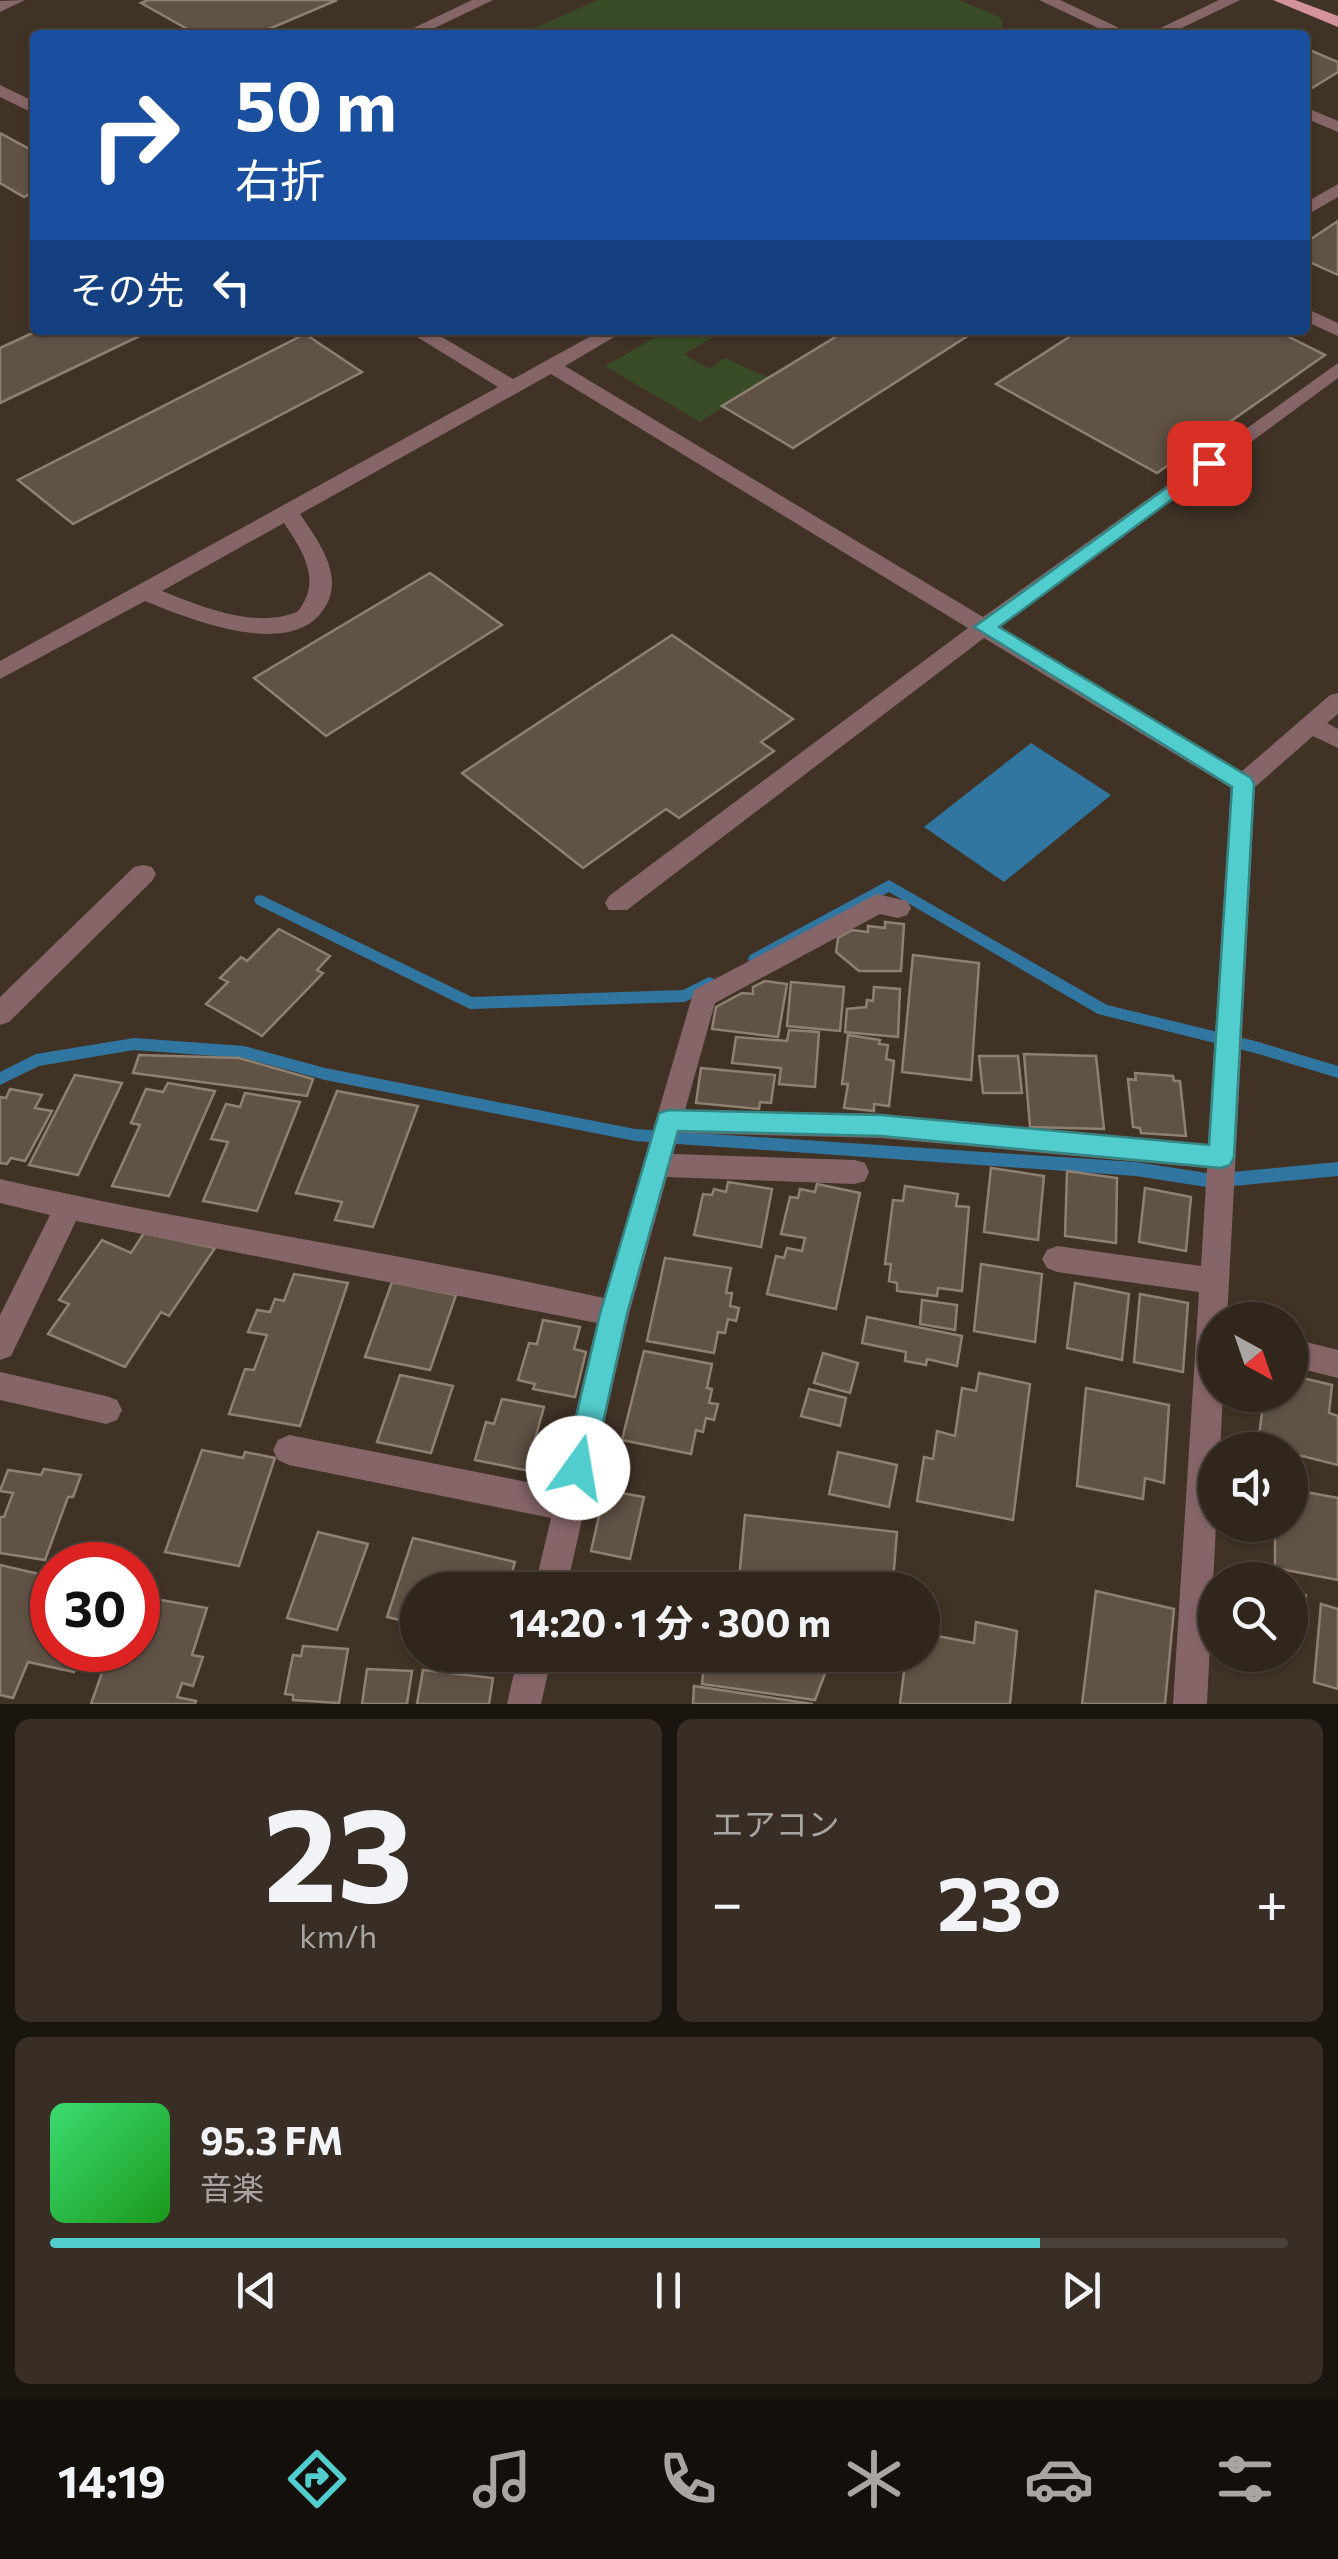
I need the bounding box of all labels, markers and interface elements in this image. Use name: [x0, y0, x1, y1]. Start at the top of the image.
text: 50 m: [235, 60, 397, 145]
icon: right: [70, 70, 200, 200]
text: 右折: [235, 151, 325, 206]
icon: left: [204, 260, 259, 315]
text: その先: [70, 265, 184, 312]
pin: [1167, 421, 1252, 506]
icon: arrive: [1182, 436, 1237, 491]
north arrow: [1198, 1302, 1308, 1412]
map controls: [1198, 1302, 1308, 1672]
position arrow: [526, 1416, 630, 1520]
button: sound: [1198, 1432, 1308, 1542]
speed limit sign: 30: [30, 1542, 160, 1672]
button: search: [1198, 1562, 1308, 1672]
text: 14:20 · 1 分 · 300 m: [509, 1598, 831, 1645]
text: 23: [263, 1770, 413, 1929]
text: エアコン: [712, 1803, 840, 1843]
text: 23°: [937, 1855, 1061, 1946]
text: −: [712, 1867, 743, 1934]
text: +: [1256, 1867, 1288, 1934]
text: km/h: [299, 1915, 377, 1955]
text: 95.3 FM: [200, 2116, 343, 2163]
text: 音楽: [200, 2167, 264, 2207]
icon: previous: [229, 2263, 284, 2318]
icon: pause: [641, 2263, 696, 2318]
icon: next: [1054, 2263, 1109, 2318]
icon: directions: [282, 2444, 352, 2514]
icon: music: [467, 2444, 537, 2514]
icon: phone: [653, 2444, 723, 2514]
icon: climate: [839, 2444, 909, 2514]
icon: car: [1024, 2444, 1094, 2514]
icon: filters: [1210, 2444, 1280, 2514]
text: 14:19: [58, 2452, 166, 2507]

